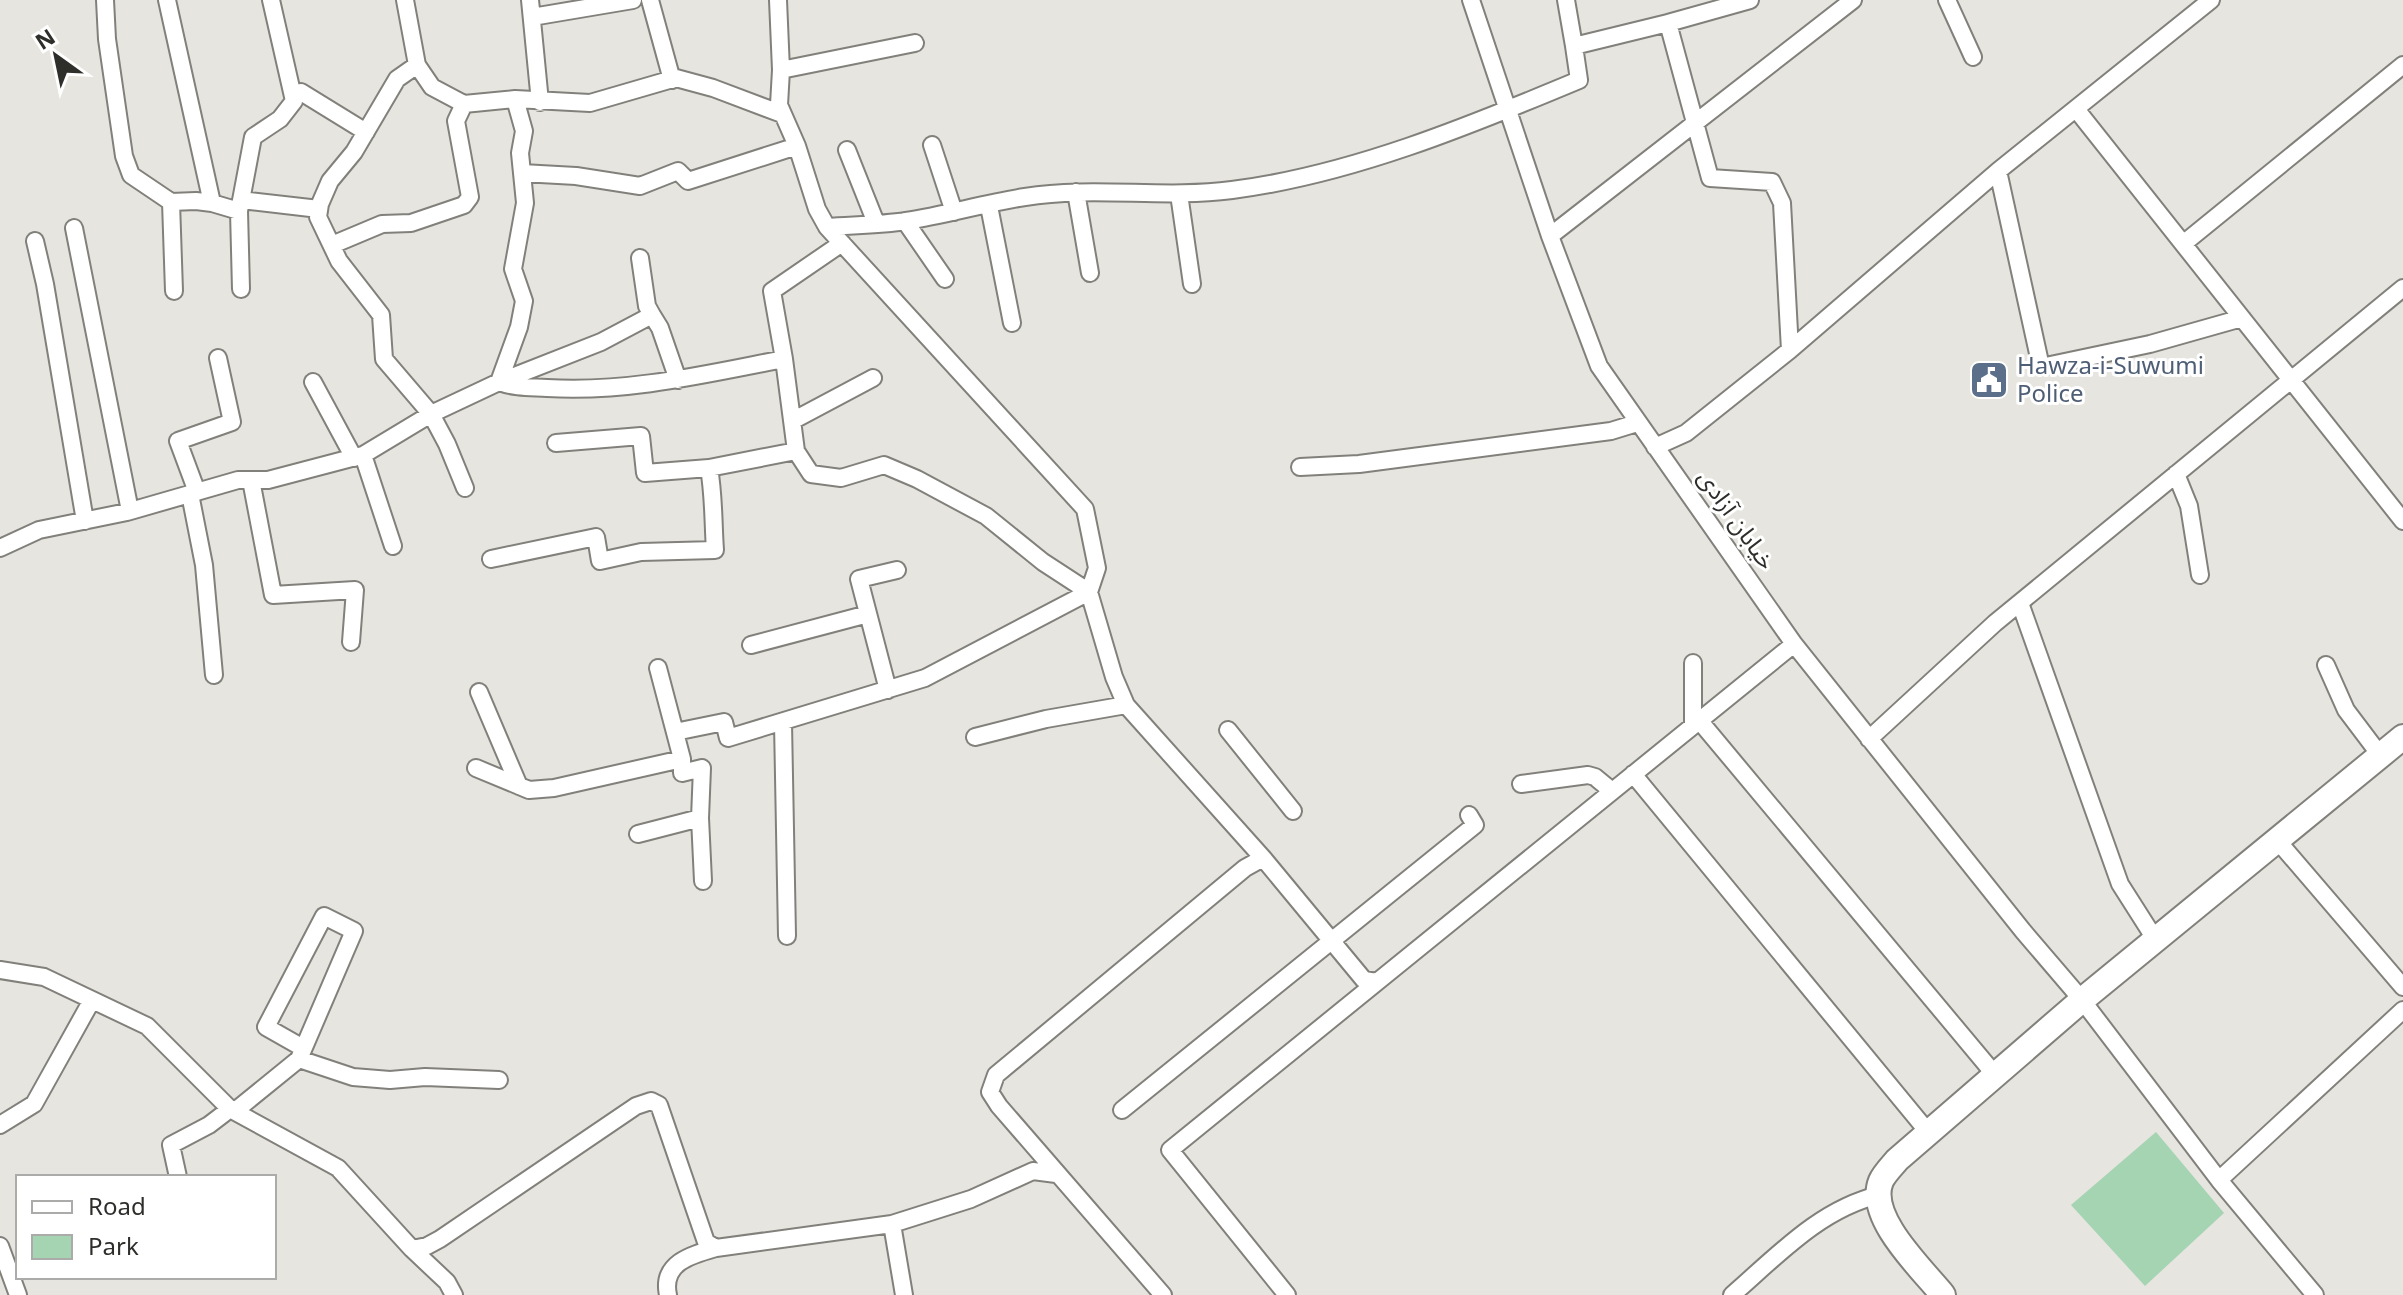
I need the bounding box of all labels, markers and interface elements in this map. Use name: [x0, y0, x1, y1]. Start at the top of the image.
north arrow: [16, 16, 96, 96]
text: N: [26, 16, 66, 64]
place label: Hawza-i-Suwumi Police: [2017, 341, 2204, 420]
public building icon: Hawza-i-Suwumi Police: [1968, 359, 2010, 401]
street label: خیابان آزادی: [1682, 458, 1790, 582]
legend: [16, 1175, 276, 1279]
text: Road: [88, 1182, 146, 1233]
text: Park: [88, 1222, 139, 1273]

